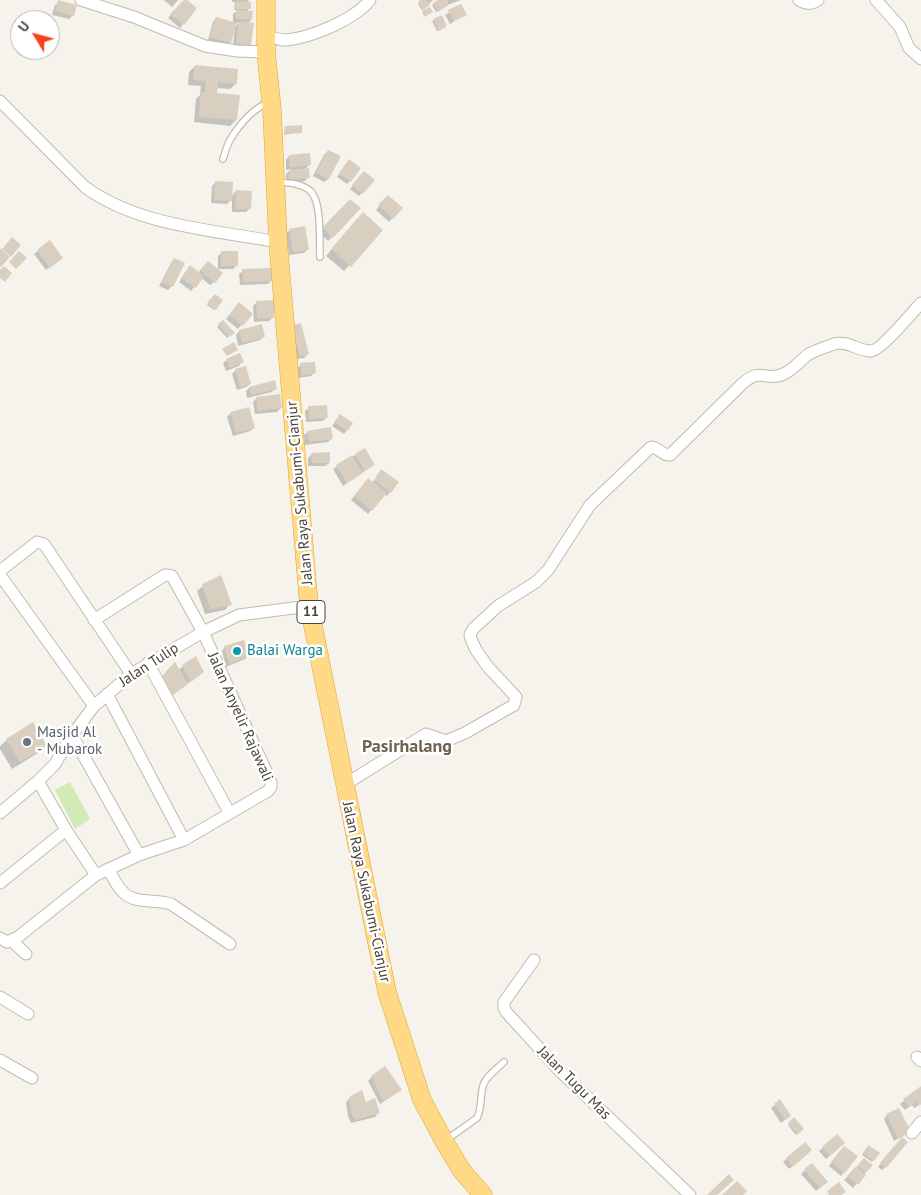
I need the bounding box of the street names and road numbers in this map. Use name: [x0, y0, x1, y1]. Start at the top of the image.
street label: Jalan Raya Sukabumi-Cianjur: [283, 400, 317, 586]
road number: 11: [297, 600, 325, 624]
street label: Jalan Tulip: [116, 639, 182, 691]
street label: Jalan Anyelir Rajawali: [203, 650, 277, 784]
street label: Jalan Raya Sukabumi-Cianjur: [338, 800, 394, 984]
street label: Jalan Tugu Mas: [534, 1043, 614, 1123]

